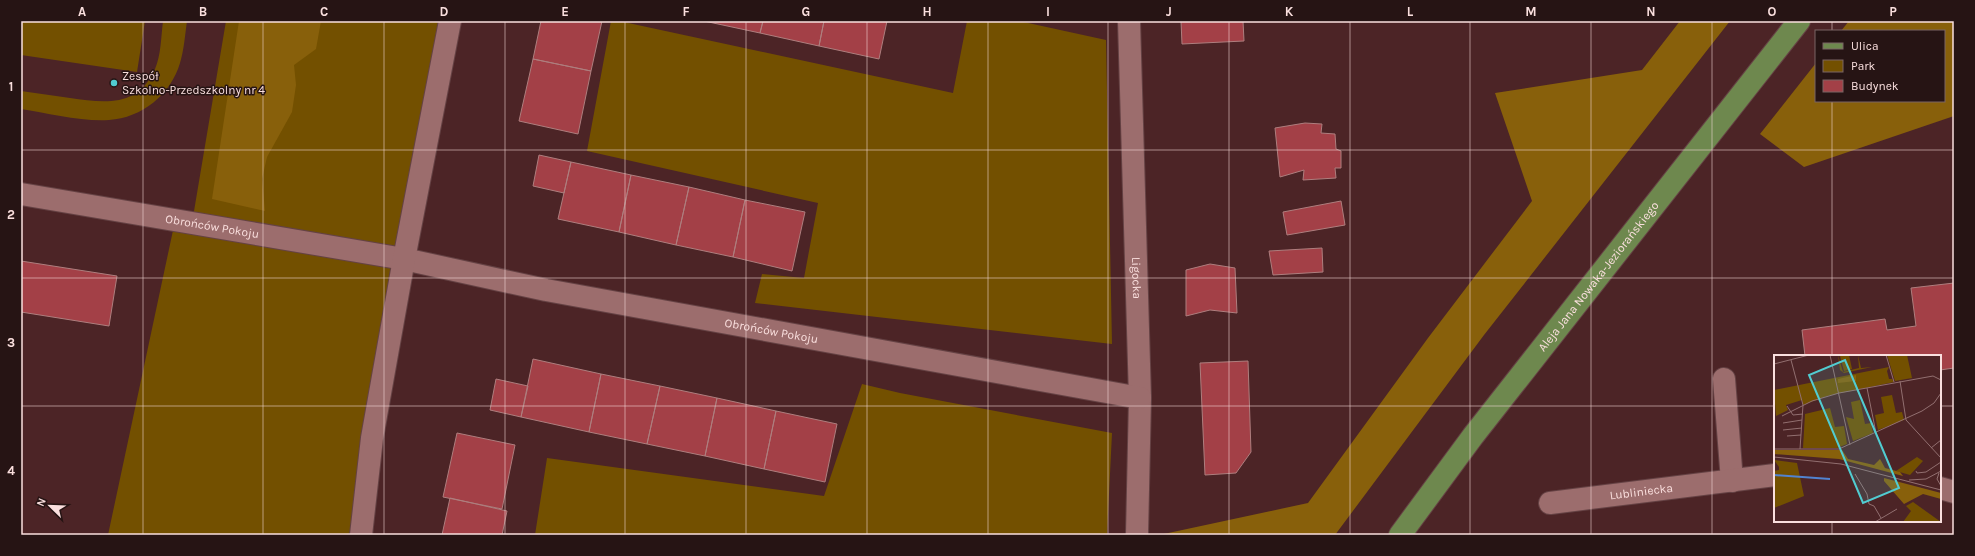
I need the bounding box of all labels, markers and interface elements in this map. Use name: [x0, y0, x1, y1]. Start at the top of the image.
text: A: [78, 4, 86, 19]
text: B: [199, 4, 207, 19]
text: C: [320, 4, 328, 19]
text: D: [440, 4, 449, 19]
text: E: [561, 4, 569, 19]
text: F: [682, 4, 690, 19]
text: G: [802, 4, 810, 19]
text: H: [922, 4, 932, 19]
text: I: [1046, 4, 1050, 19]
text: J: [1166, 4, 1172, 19]
text: K: [1285, 4, 1294, 19]
text: L: [1407, 4, 1414, 19]
text: M: [1525, 4, 1537, 19]
text: N: [1646, 4, 1656, 19]
text: O: [1768, 4, 1777, 19]
text: P: [1889, 4, 1897, 19]
legend: [1815, 30, 1945, 102]
text: Ulica: [1851, 39, 1879, 53]
text: Park: [1851, 59, 1876, 73]
place label: Zespół Szkolno-Przedszkolny nr 4: [122, 69, 265, 97]
marker: Zespół Szkolno-Przedszkolny nr 4: [109, 78, 119, 88]
text: 1: [9, 79, 13, 94]
text: Budynek: [1851, 79, 1899, 93]
street label: Aleja Jana Nowaka-Jeziorańskiego: [1535, 199, 1662, 354]
text: 2: [7, 207, 15, 222]
street label: Obrońców Pokoju: [164, 212, 260, 241]
street label: Ligocka: [1129, 257, 1144, 299]
street label: Obrońców Pokoju: [724, 316, 819, 346]
text: 3: [7, 335, 15, 350]
inset map: [1774, 355, 1941, 522]
text: 4: [7, 463, 15, 478]
street label: Lubliniecka: [1609, 481, 1674, 503]
north arrow: [30, 486, 70, 526]
text: N: [34, 496, 49, 508]

